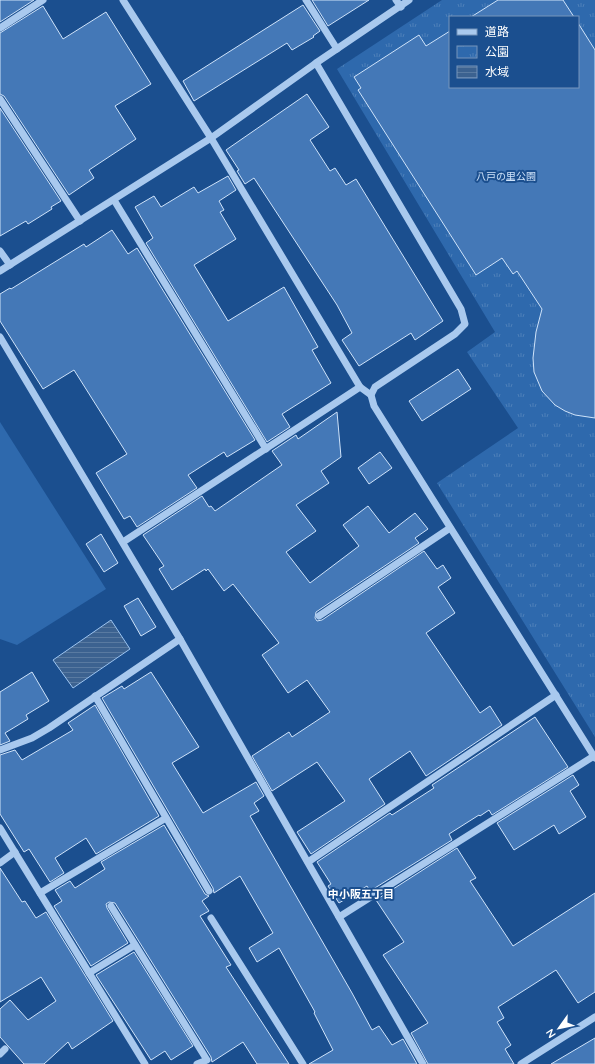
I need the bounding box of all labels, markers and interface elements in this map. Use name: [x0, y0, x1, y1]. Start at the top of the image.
legend: [449, 16, 579, 88]
text: 道路: [485, 24, 509, 39]
text: 公園: [485, 44, 509, 59]
text: 水域: [485, 64, 509, 79]
park label: 八戸の里公園: [476, 170, 536, 183]
district label: 中小阪五丁目: [328, 887, 394, 901]
north arrow: [539, 1008, 579, 1048]
text: N: [543, 1026, 559, 1041]

